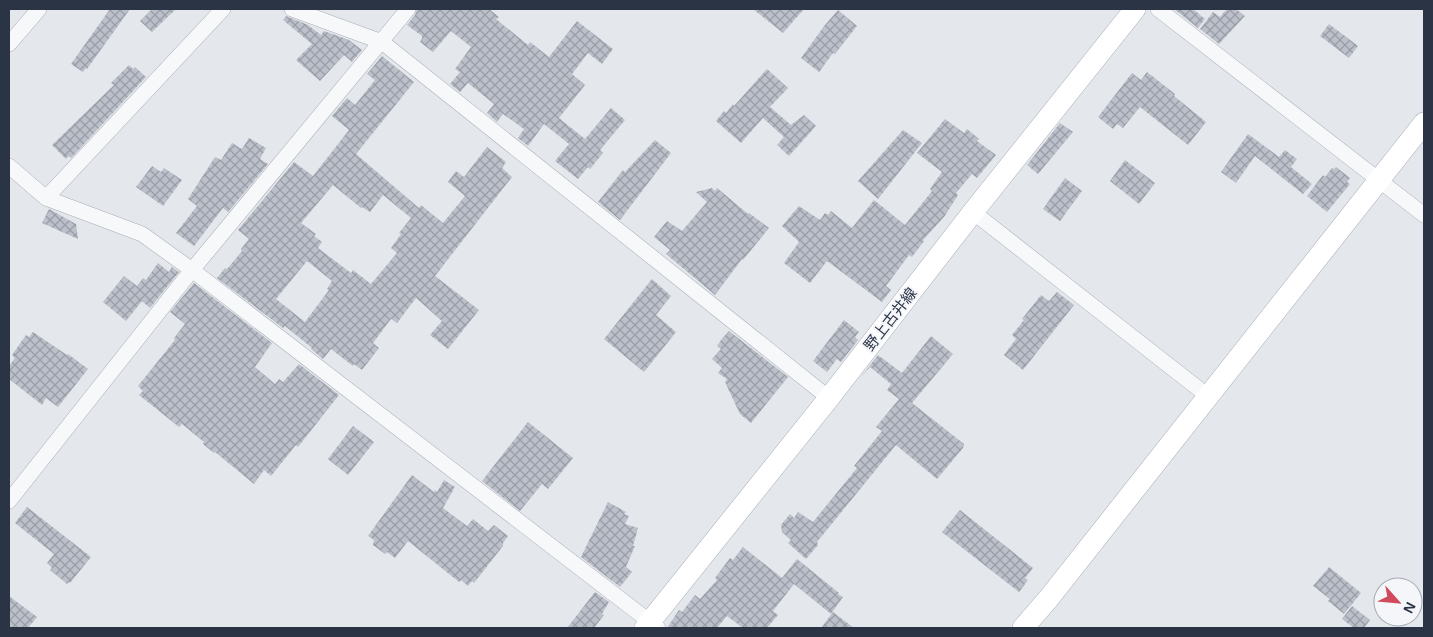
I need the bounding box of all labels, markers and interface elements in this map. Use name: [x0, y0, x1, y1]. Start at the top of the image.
street label: 野上古井線: [860, 284, 920, 354]
north arrow: [1373, 577, 1423, 627]
text: N: [1400, 600, 1419, 616]

